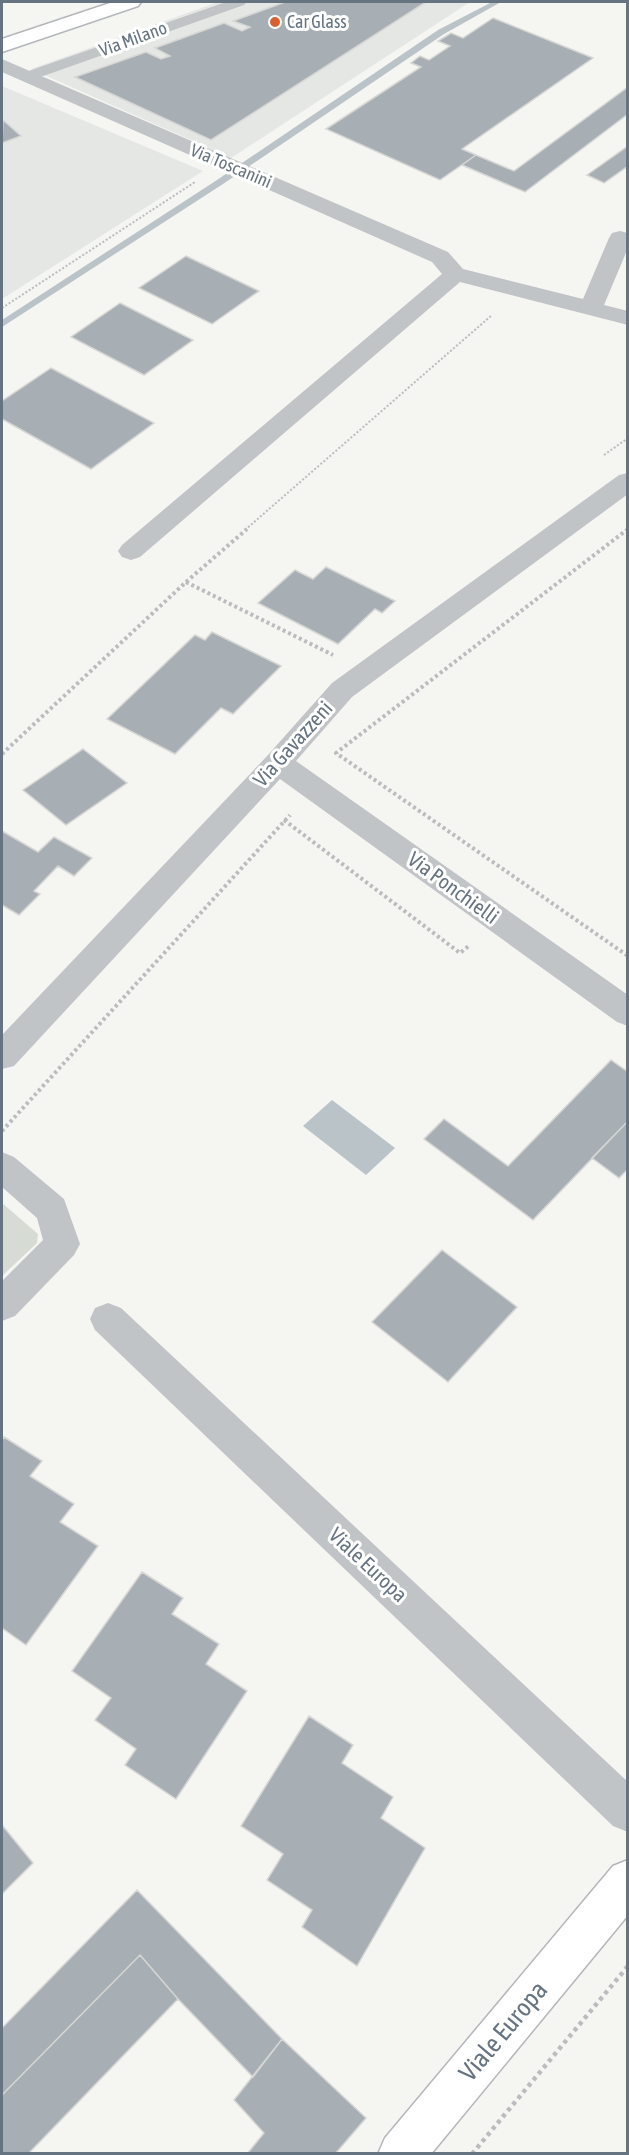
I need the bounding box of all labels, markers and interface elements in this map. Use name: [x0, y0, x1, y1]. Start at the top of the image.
place label: Car Glass: [287, 11, 347, 32]
marker: Car Glass: [268, 15, 282, 29]
street label: Via Milano: [96, 17, 169, 60]
street label: Via Toscanini: [187, 139, 275, 192]
street label: Via Gavazzeni: [248, 696, 337, 791]
street label: Via Ponchielli: [404, 846, 504, 928]
street label: Viale Europa: [325, 1522, 413, 1606]
street label: Viale Europa: [453, 1975, 553, 2087]

